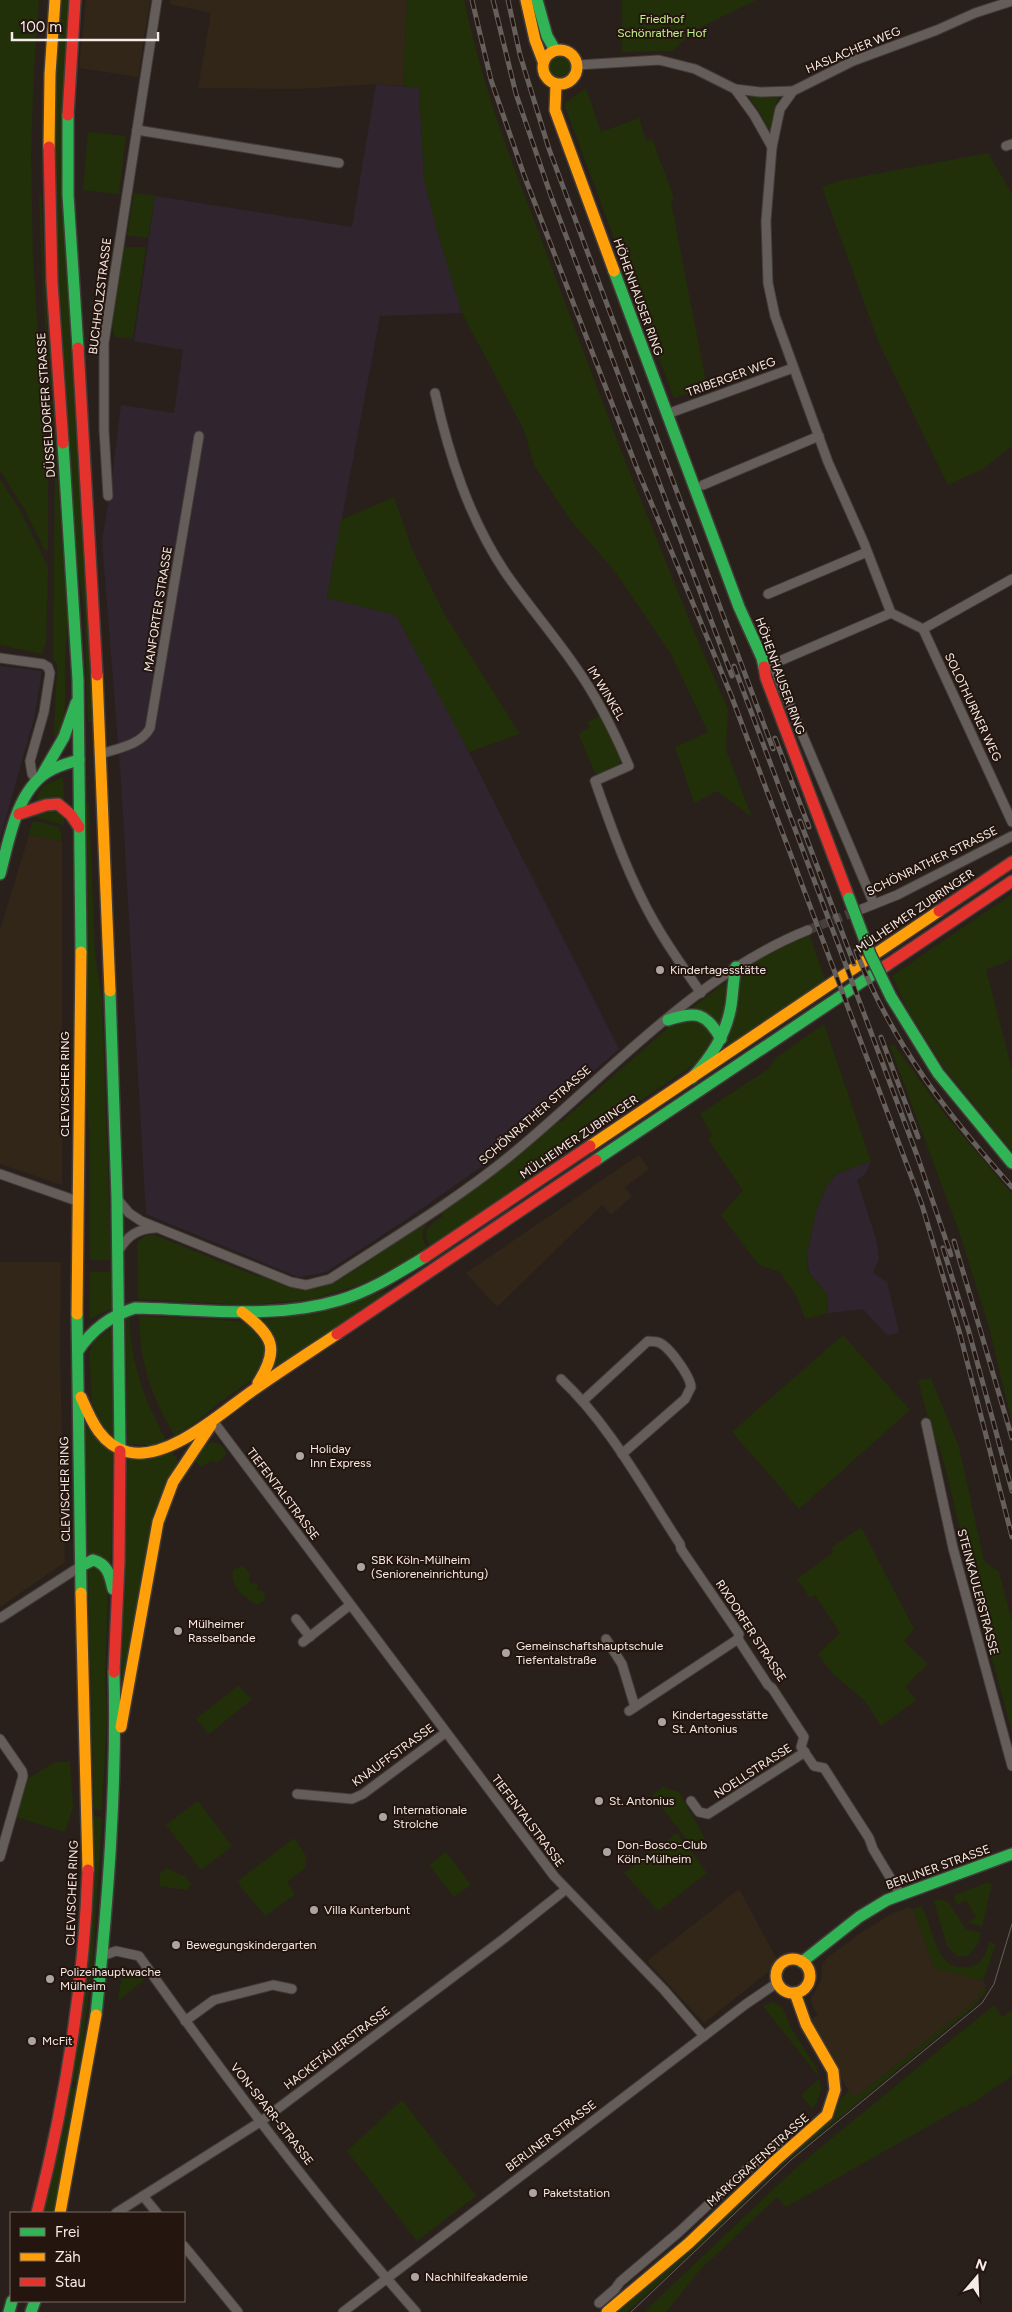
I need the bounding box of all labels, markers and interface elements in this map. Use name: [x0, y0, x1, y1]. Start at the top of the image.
scale bar: [12, 10, 159, 42]
park label: Friedhof Schönrather Hof: [617, 12, 707, 40]
text: 100 m: [20, 18, 62, 36]
street label: HASLACHER WEG: [803, 24, 903, 76]
street label: BUCHHOLZSTRASSE: [86, 237, 114, 355]
street label: HÖHENHAUSER RING: [610, 237, 666, 357]
street label: DÜSSELDORFER STRASSE: [34, 332, 58, 478]
street label: TRIBERGER WEG: [685, 354, 777, 400]
street label: MANFORTER STRASSE: [141, 545, 175, 673]
street label: HÖHENHAUSER RING: [752, 616, 808, 736]
street label: SOLOTHURNER WEG: [942, 650, 1004, 764]
street label: IM WINKEL: [584, 663, 628, 723]
street label: SCHÖNRATHER STRASSE: [864, 823, 1000, 899]
street label: MÜLHEIMER ZUBRINGER: [853, 866, 977, 956]
place label: Kindertagesstätte: [670, 963, 767, 977]
marker: Kindertagesstätte: [654, 964, 666, 976]
street label: CLEVISCHER RING: [58, 1031, 72, 1137]
street label: SCHÖNRATHER STRASSE: [476, 1063, 594, 1167]
street label: MÜLHEIMER ZUBRINGER: [517, 1092, 641, 1182]
street label: CLEVISCHER RING: [57, 1436, 73, 1542]
place label: Holiday Inn Express: [310, 1442, 372, 1470]
street label: TIEFENTALSTRASSE: [244, 1445, 322, 1543]
marker: Holiday Inn Express: [294, 1450, 306, 1462]
street label: STEINKAULERSTRASSE: [954, 1527, 1002, 1657]
place label: SBK Köln-Mülheim (Senioreneinrichtung): [371, 1553, 488, 1581]
marker: SBK Köln-Mülheim (Senioreneinrichtung): [355, 1561, 367, 1573]
street label: RIXDORFER STRASSE: [713, 1577, 789, 1685]
place label: Mülheimer Rasselbande: [188, 1617, 256, 1645]
marker: Mülheimer Rasselbande: [172, 1625, 184, 1637]
place label: Gemeinschaftshauptschule Tiefentalstraße: [516, 1639, 664, 1667]
marker: Gemeinschaftshauptschule Tiefentalstraße: [500, 1647, 512, 1659]
place label: Kindertagesstätte St. Antonius: [672, 1708, 769, 1736]
marker: Kindertagesstätte St. Antonius: [656, 1716, 668, 1728]
street label: KNAUFFSTRASSE: [349, 1721, 437, 1789]
street label: NOELLSTRASSE: [712, 1741, 794, 1801]
street label: TIEFENTALSTRASSE: [489, 1772, 567, 1870]
place label: St. Antonius: [609, 1794, 675, 1808]
marker: St. Antonius: [593, 1795, 605, 1807]
place label: Internationale Strolche: [393, 1803, 468, 1831]
marker: Internationale Strolche: [377, 1811, 389, 1823]
place label: Don-Bosco-Club Köln-Mülheim: [617, 1838, 707, 1866]
street label: CLEVISCHER RING: [63, 1840, 81, 1946]
street label: BERLINER STRASSE: [884, 1842, 992, 1892]
marker: Don-Bosco-Club Köln-Mülheim: [601, 1846, 613, 1858]
place label: Villa Kunterbunt: [324, 1903, 411, 1917]
marker: Villa Kunterbunt: [308, 1904, 320, 1916]
place label: Bewegungskindergarten: [186, 1938, 317, 1952]
marker: Bewegungskindergarten: [170, 1939, 182, 1951]
place label: Polizeihauptwache Mülheim: [60, 1965, 161, 1993]
marker: Polizeihauptwache Mülheim: [44, 1973, 56, 1985]
street label: HACKETÄUERSTRASSE: [281, 2004, 393, 2092]
place label: McFit: [42, 2034, 73, 2048]
marker: McFit: [26, 2035, 38, 2047]
street label: VON-SPARR-STRASSE: [228, 2060, 316, 2168]
street label: BERLINER STRASSE: [503, 2097, 599, 2175]
street label: MARKGRAFENSTRASSE: [704, 2111, 812, 2209]
place label: Paketstation: [543, 2186, 610, 2200]
marker: Paketstation: [527, 2187, 539, 2199]
legend: [10, 2212, 185, 2302]
text: Frei: [55, 2223, 80, 2241]
text: Zäh: [55, 2248, 81, 2266]
north arrow: [952, 2252, 1002, 2302]
text: N: [973, 2255, 989, 2275]
place label: Nachhilfeakademie: [425, 2270, 528, 2284]
marker: Nachhilfeakademie: [409, 2271, 421, 2283]
text: Stau: [55, 2273, 86, 2291]

